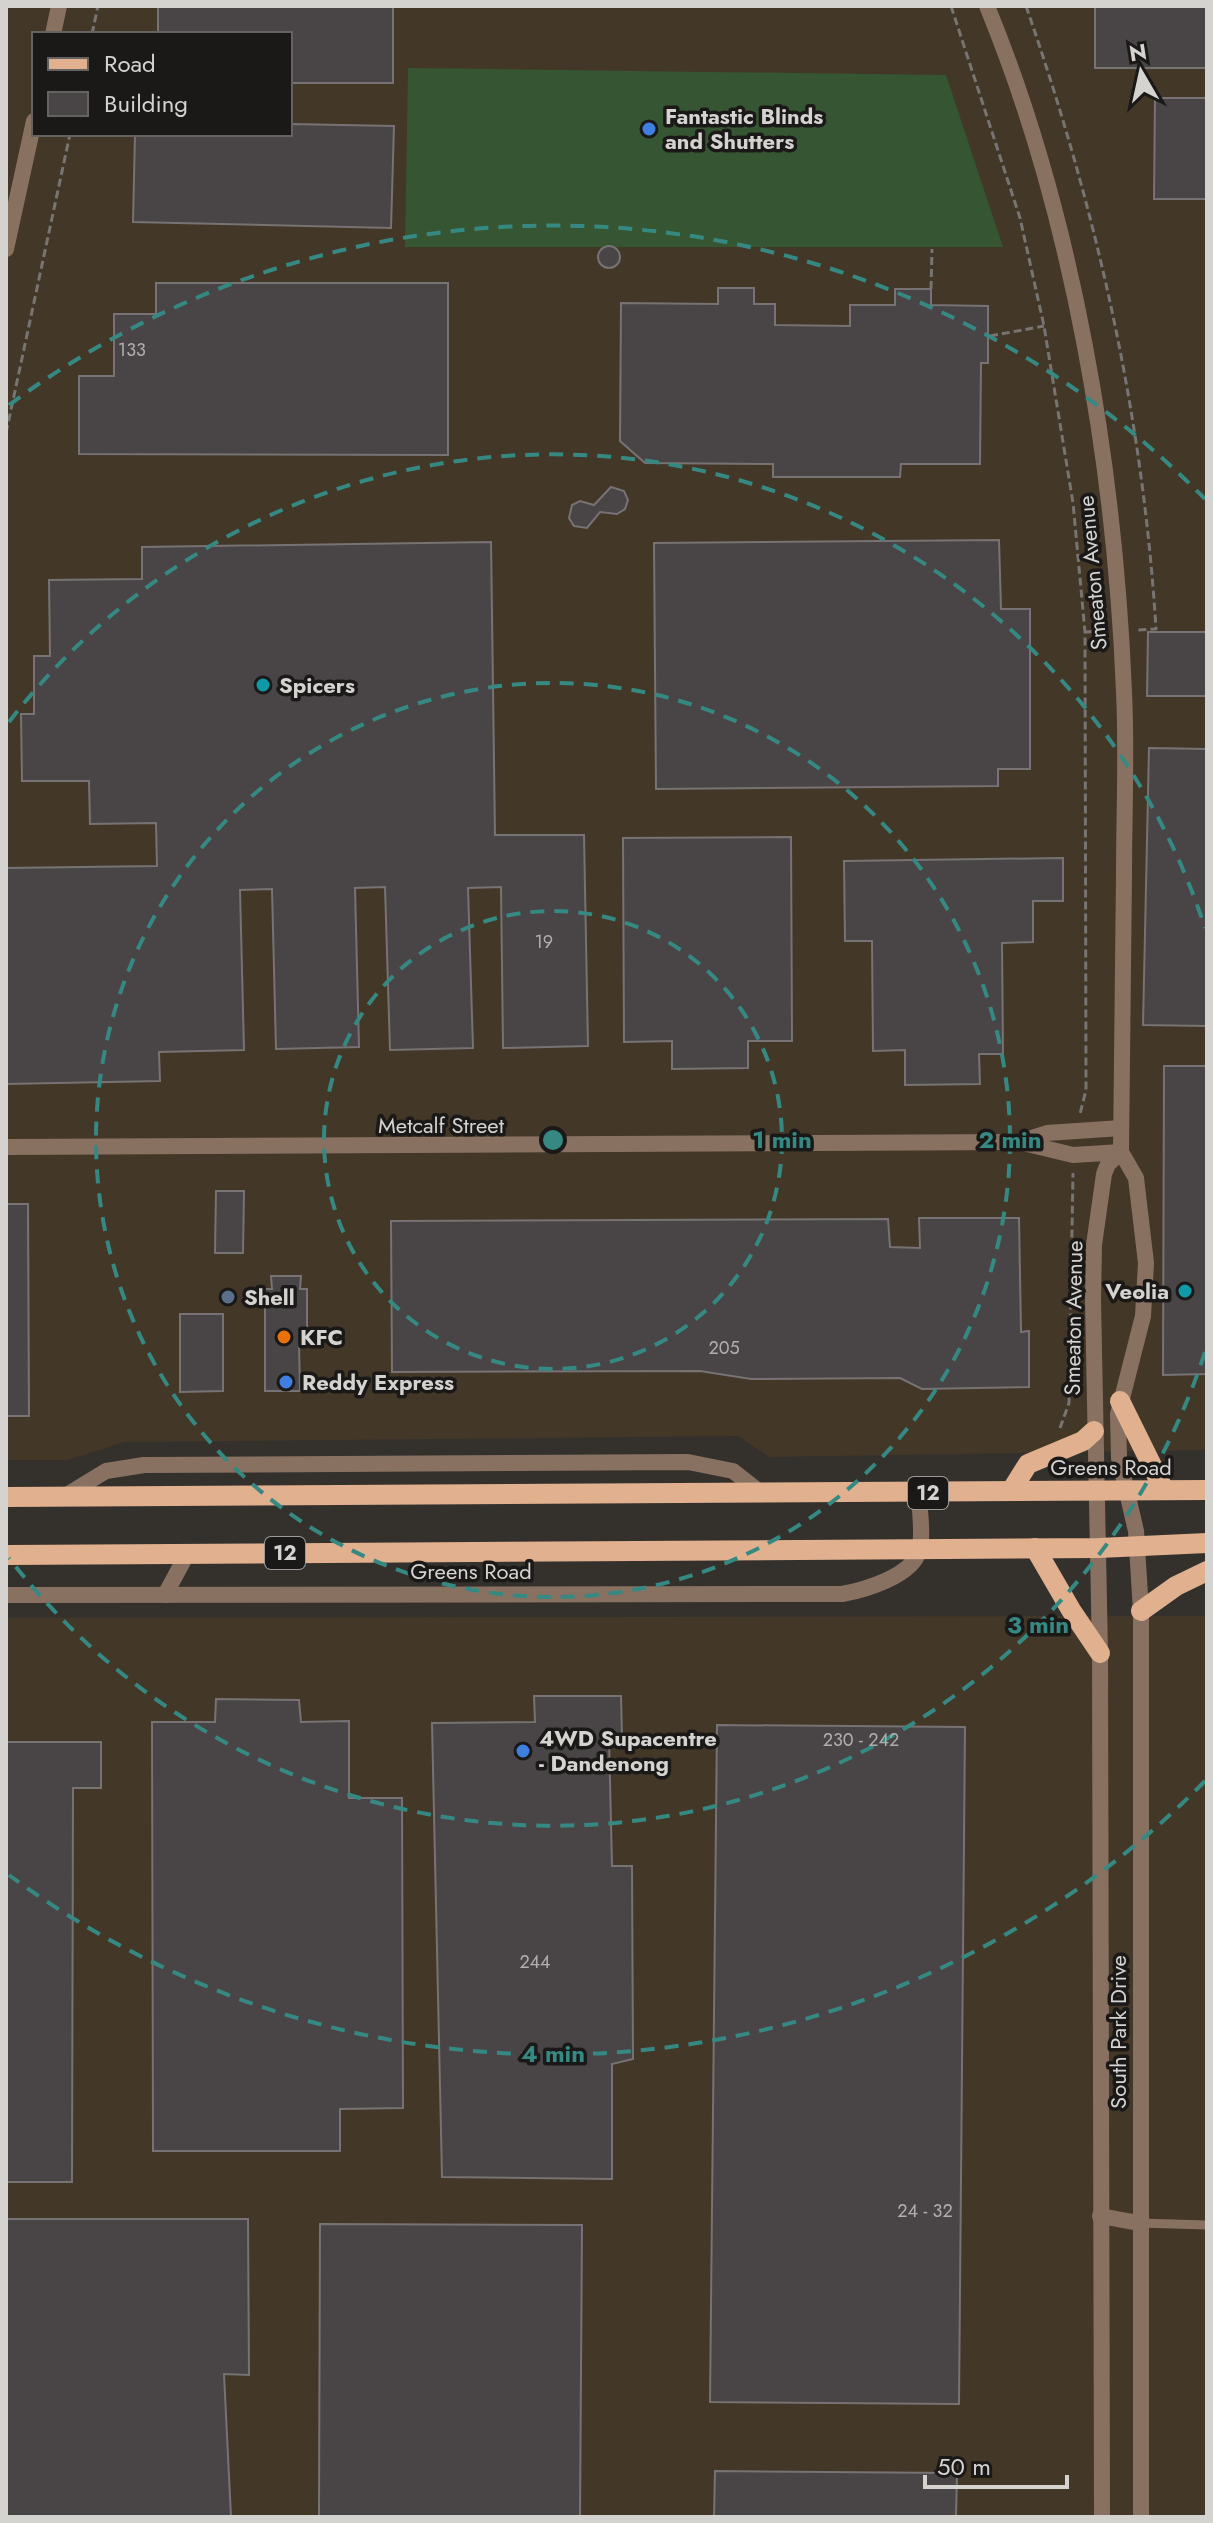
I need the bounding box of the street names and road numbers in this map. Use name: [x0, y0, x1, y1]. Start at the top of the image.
street label: Smeaton Avenue: [1069, 494, 1115, 652]
street label: Metcalf Street: [378, 1109, 505, 1141]
street label: Smeaton Avenue: [1056, 1240, 1090, 1396]
street label: Greens Road: [1050, 1451, 1172, 1483]
road number: 12: [908, 1477, 948, 1509]
road number: 12: [265, 1537, 305, 1569]
street label: Greens Road: [410, 1555, 532, 1587]
street label: South Park Drive: [1102, 1955, 1134, 2109]

